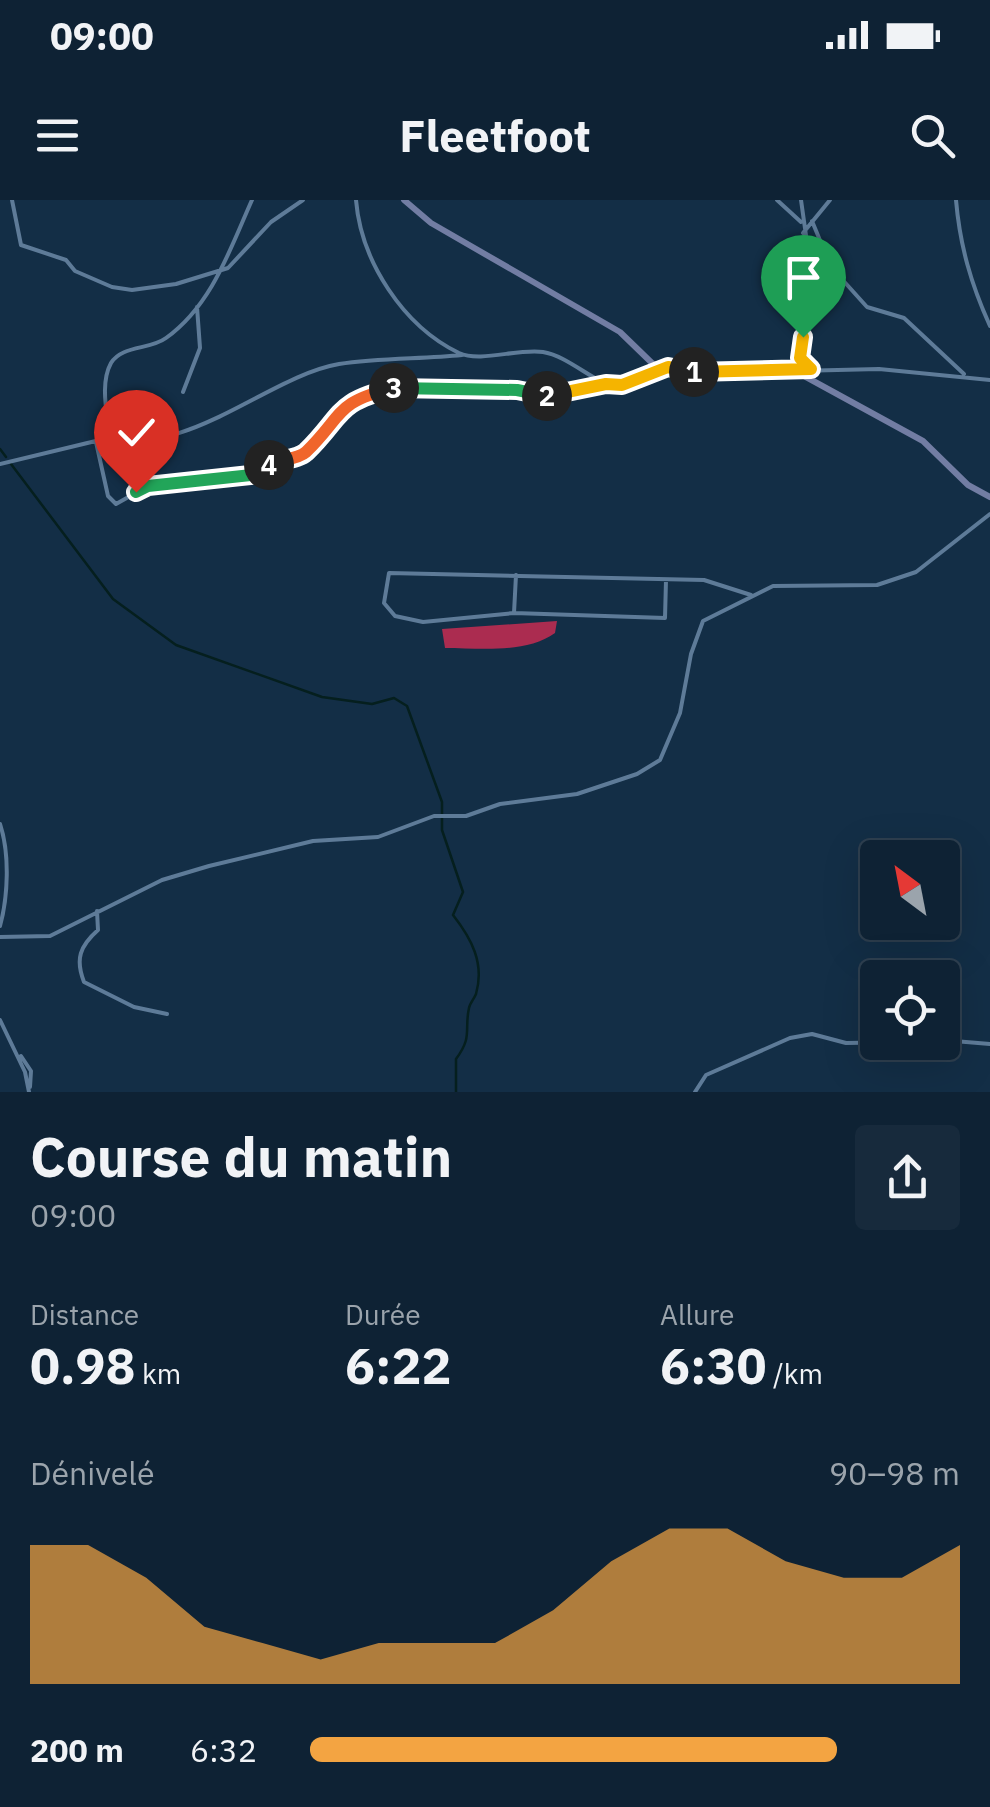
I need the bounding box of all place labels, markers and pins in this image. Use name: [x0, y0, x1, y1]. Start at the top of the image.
pin: [761, 235, 846, 338]
pin: 1: [669, 347, 719, 397]
pin: 3: [369, 363, 419, 413]
pin: 2: [522, 371, 572, 421]
pin: [94, 390, 179, 493]
pin: 4: [244, 440, 294, 490]

